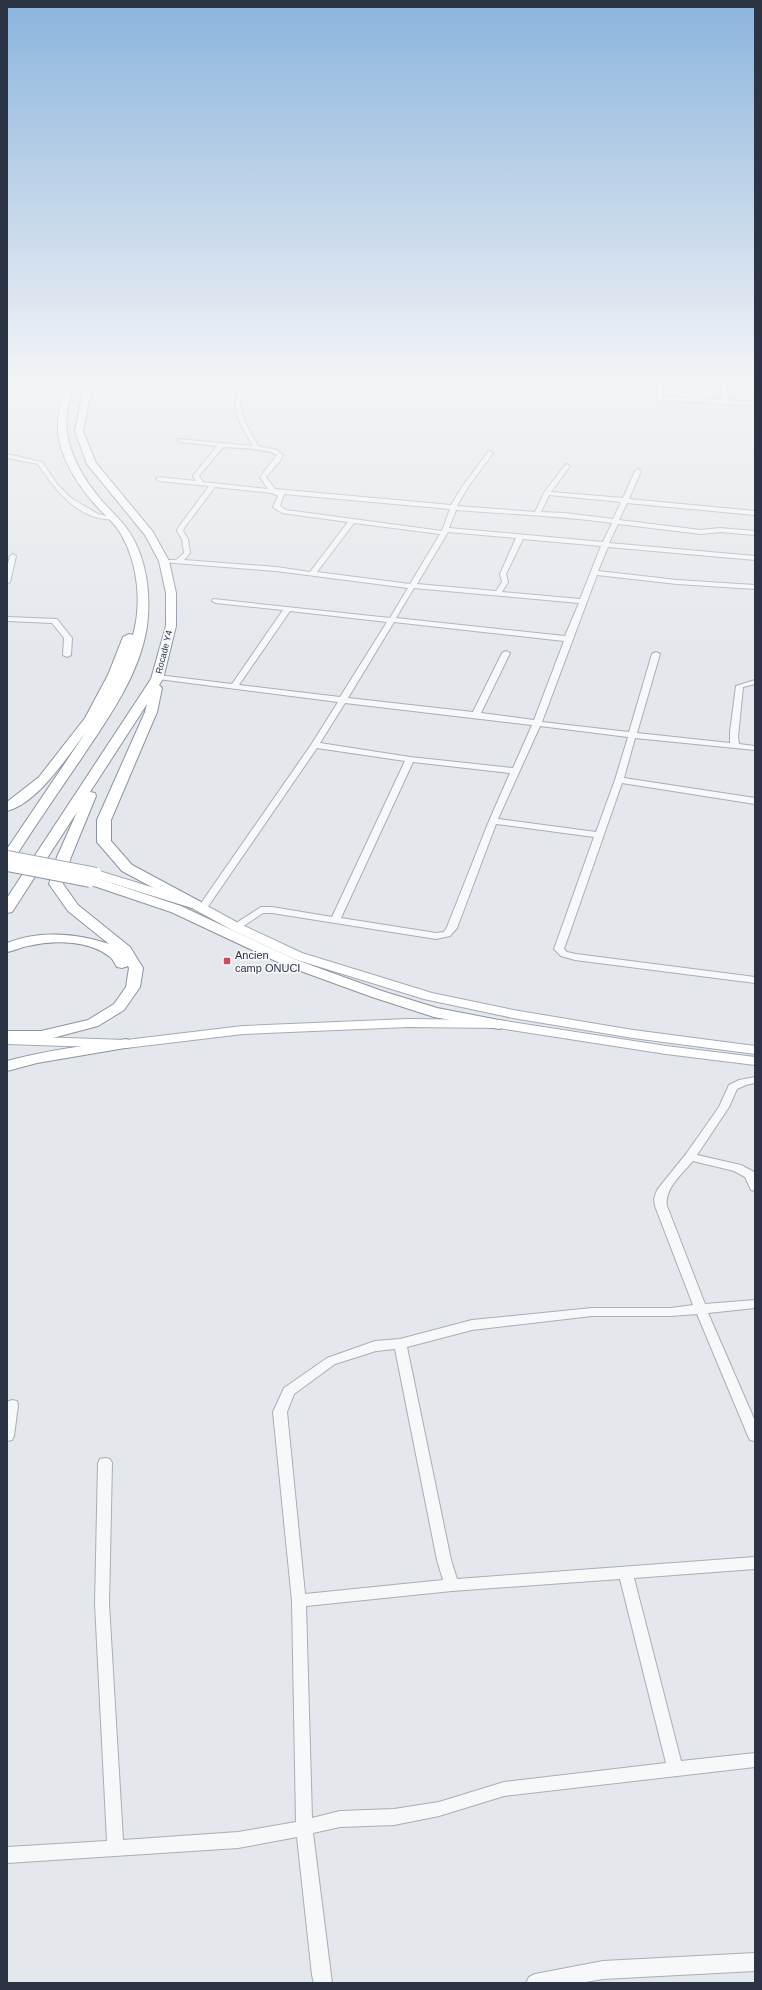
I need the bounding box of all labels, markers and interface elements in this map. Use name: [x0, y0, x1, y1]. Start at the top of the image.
street label: Rocade Y4: [154, 629, 174, 675]
place label: Ancien camp ONUCI: [235, 949, 300, 974]
marker: Ancien camp ONUCI: [222, 956, 232, 966]

